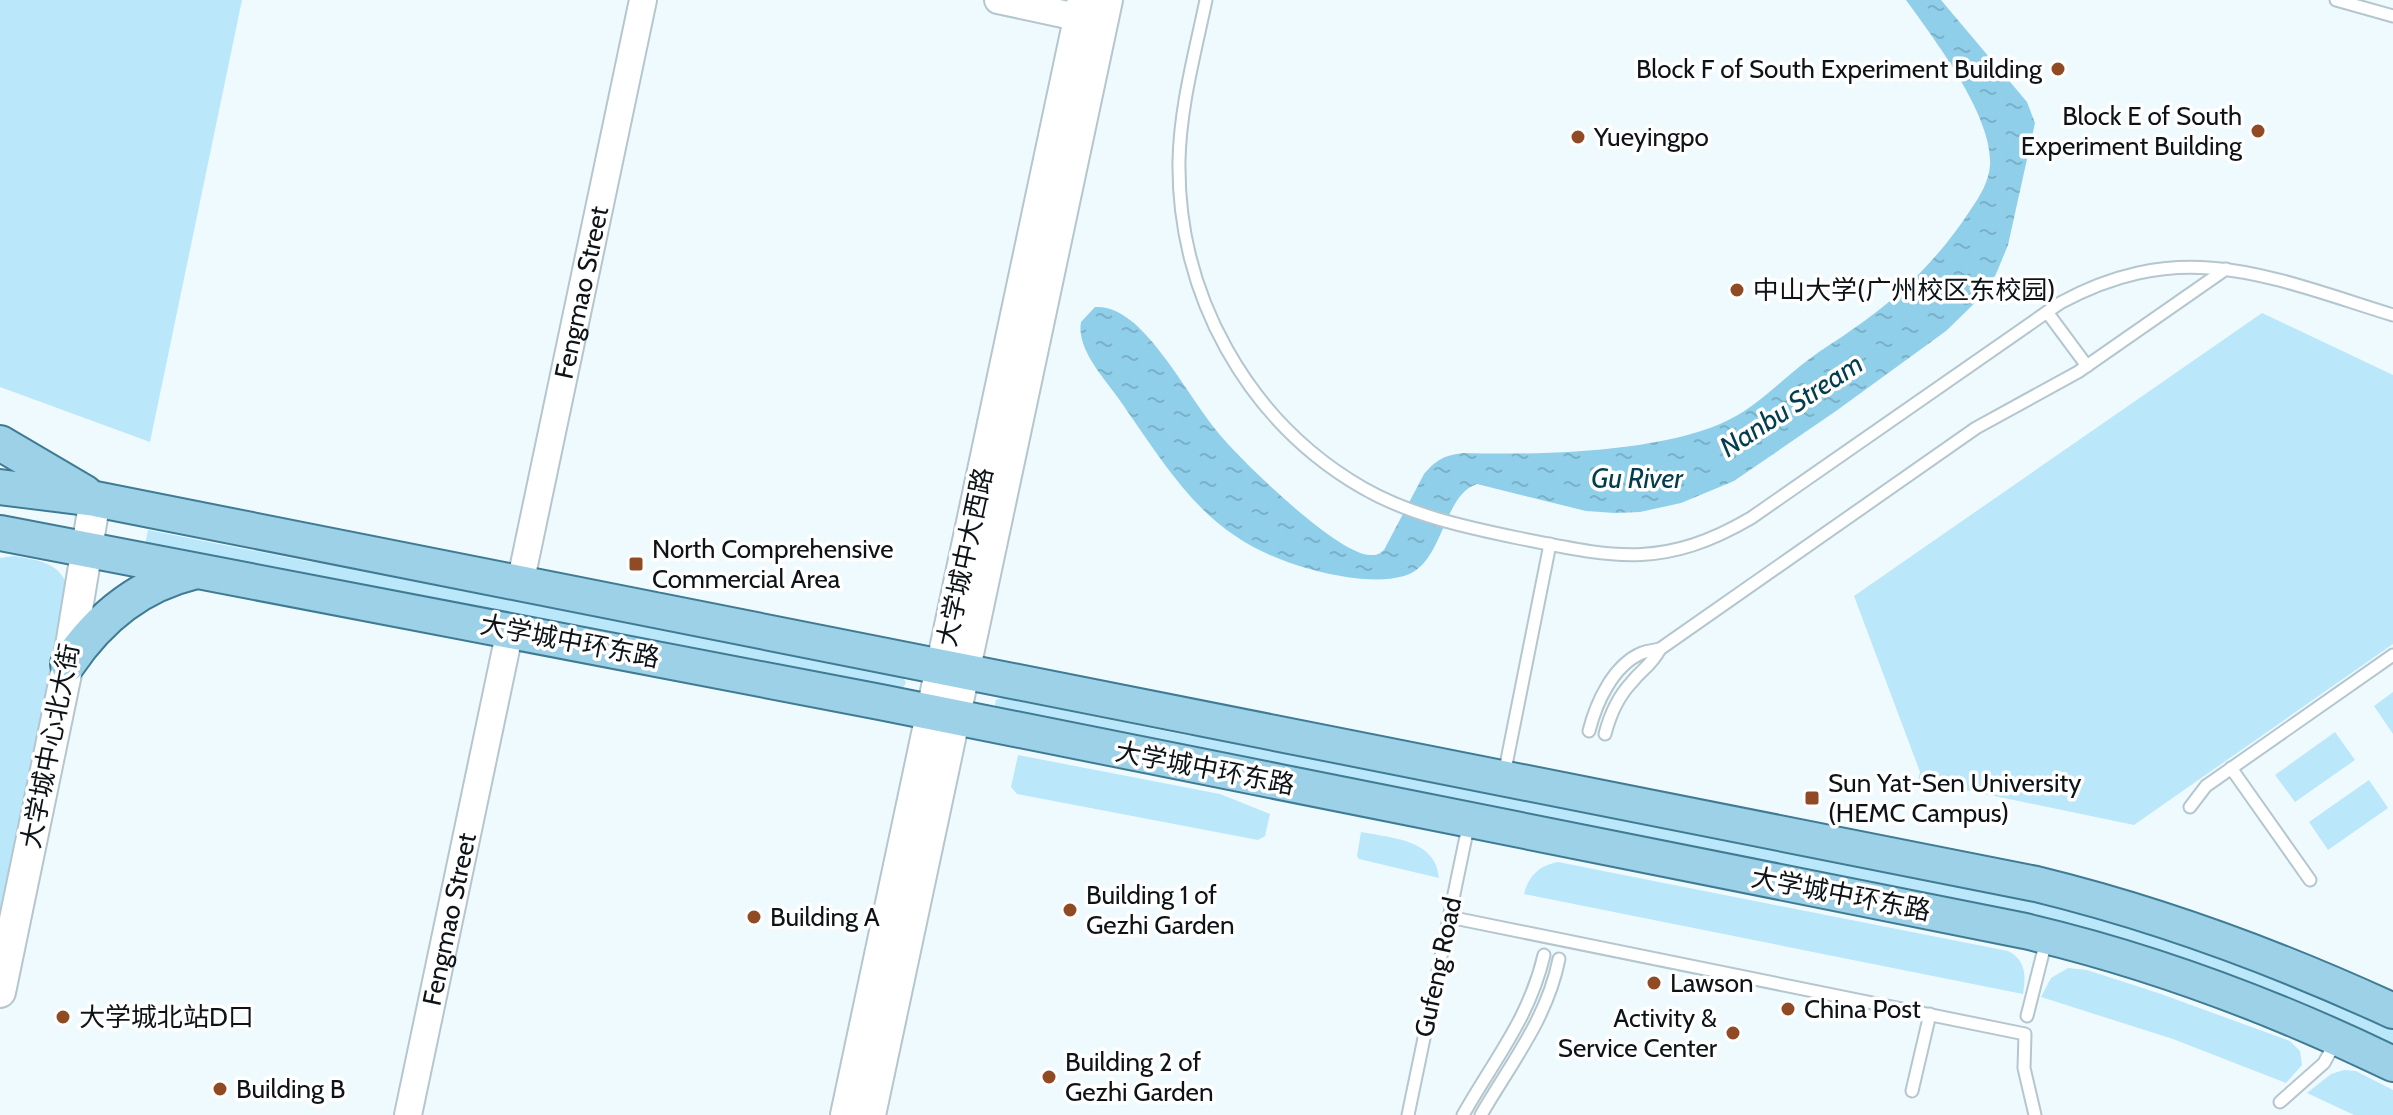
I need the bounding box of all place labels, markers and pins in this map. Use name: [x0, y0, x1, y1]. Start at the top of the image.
place label: Block F of South Experiment Building: [1636, 53, 2043, 85]
marker: Block F of South Experiment Building: [2049, 60, 2067, 78]
place label: Block E of South Experiment Building: [2021, 100, 2243, 162]
place label: Yueyingpo: [1593, 121, 1709, 153]
marker: Block E of South Experiment Building: [2249, 122, 2267, 140]
marker: Yueyingpo: [1569, 128, 1587, 146]
place label: 中山大学(广州校区东校园): [1753, 274, 2055, 306]
marker: 中山大学(广州校区东校园): [1728, 281, 1746, 299]
place label: North Comprehensive Commercial Area: [652, 533, 894, 595]
marker: North Comprehensive Commercial Area: [627, 555, 645, 573]
place label: Sun Yat-Sen University (HEMC Campus): [1828, 767, 2081, 829]
marker: Sun Yat-Sen University (HEMC Campus): [1803, 789, 1821, 807]
place label: Building 1 of Gezhi Garden: [1086, 879, 1234, 941]
place label: Building A: [770, 901, 880, 933]
marker: Building 1 of Gezhi Garden: [1061, 901, 1079, 919]
marker: Building A: [745, 908, 763, 926]
place label: Lawson: [1670, 967, 1754, 999]
marker: Lawson: [1645, 974, 1663, 992]
place label: China Post: [1804, 993, 1921, 1025]
marker: China Post: [1779, 1000, 1797, 1018]
place label: 大学城北站D口: [79, 1001, 254, 1033]
place label: Activity & Service Center: [1558, 1002, 1718, 1064]
marker: 大学城北站D口: [54, 1008, 72, 1026]
marker: Activity & Service Center: [1724, 1024, 1742, 1042]
place label: Building 2 of Gezhi Garden: [1065, 1046, 1213, 1108]
marker: Building 2 of Gezhi Garden: [1040, 1068, 1058, 1086]
place label: Building B: [236, 1073, 345, 1105]
marker: Building B: [211, 1080, 229, 1098]

